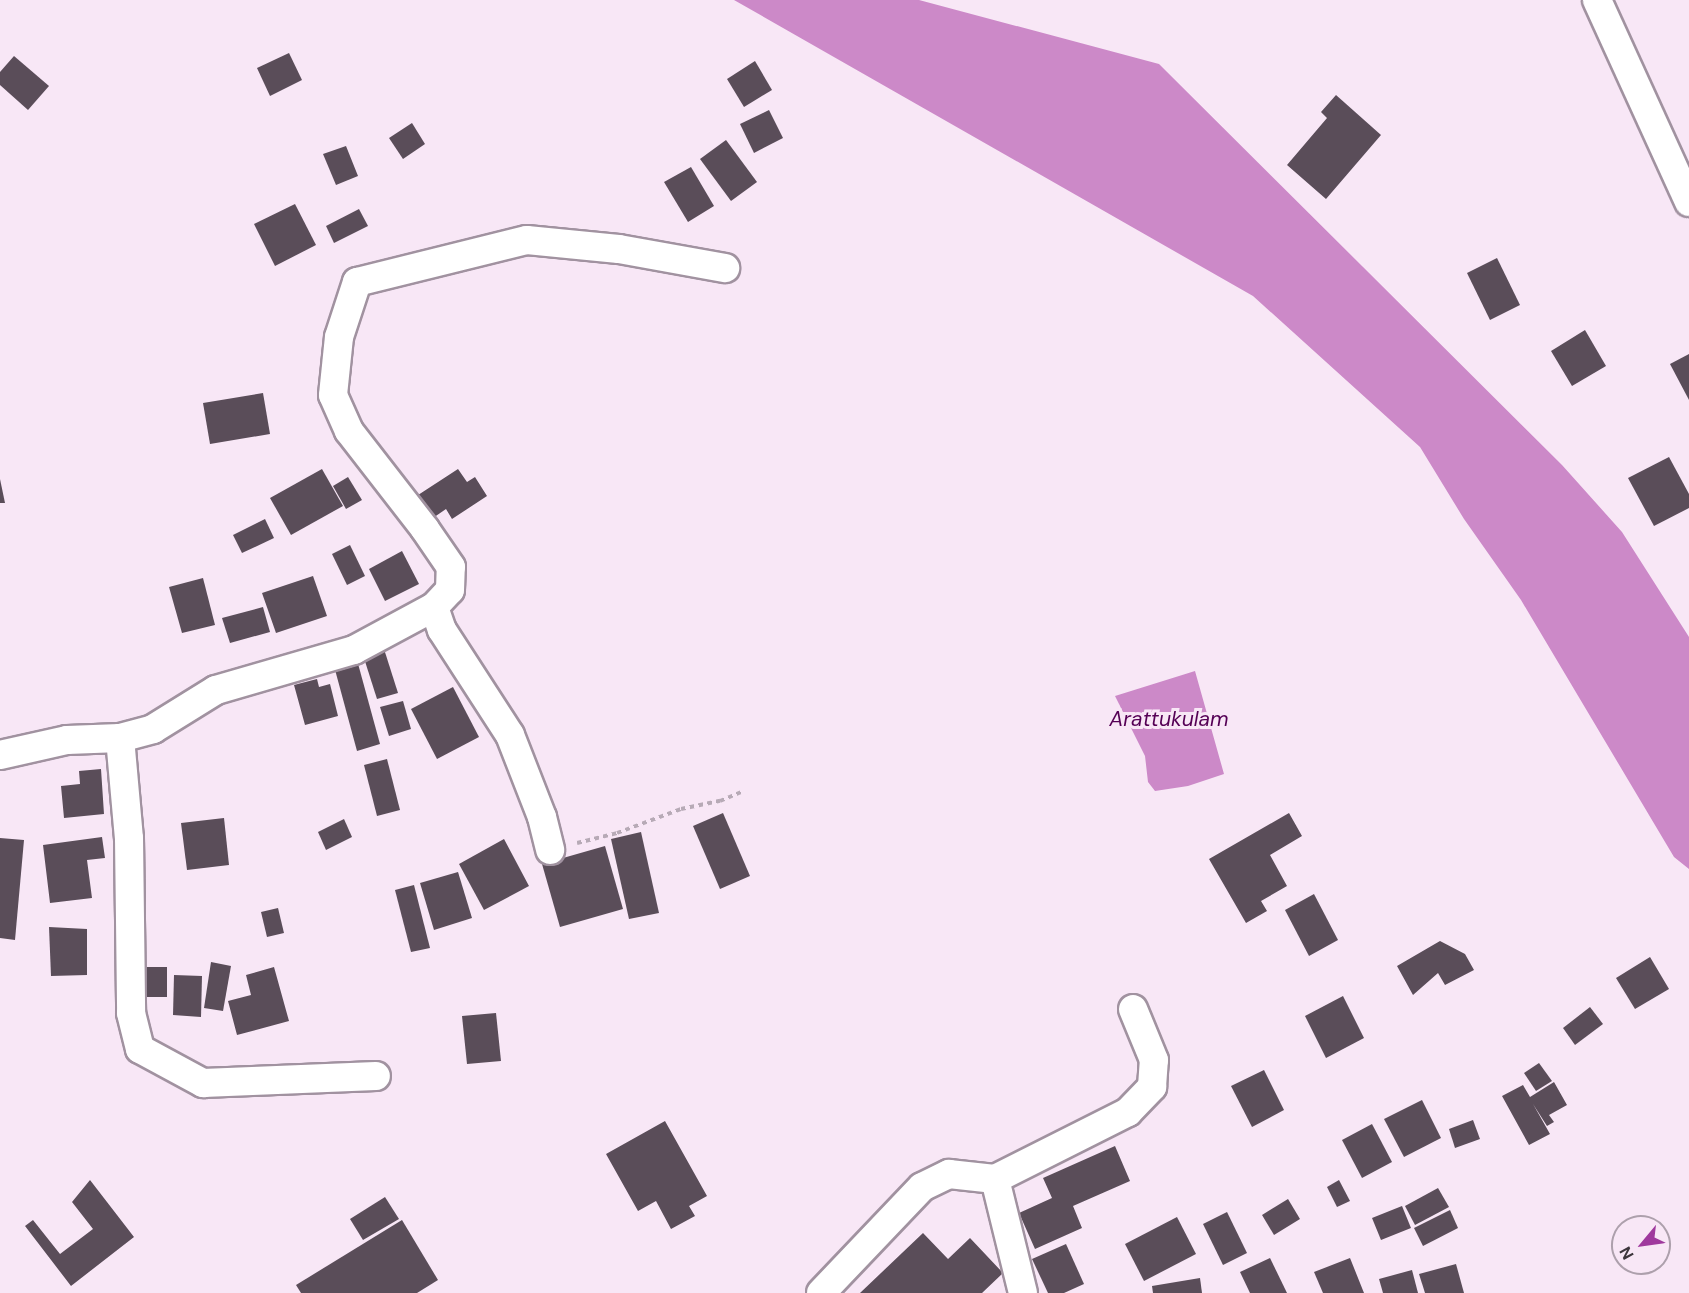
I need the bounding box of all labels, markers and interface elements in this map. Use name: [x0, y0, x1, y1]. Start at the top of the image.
water label: Arattukulam: [1109, 706, 1229, 732]
north arrow: [1611, 1215, 1671, 1275]
text: N: [1615, 1243, 1639, 1263]

